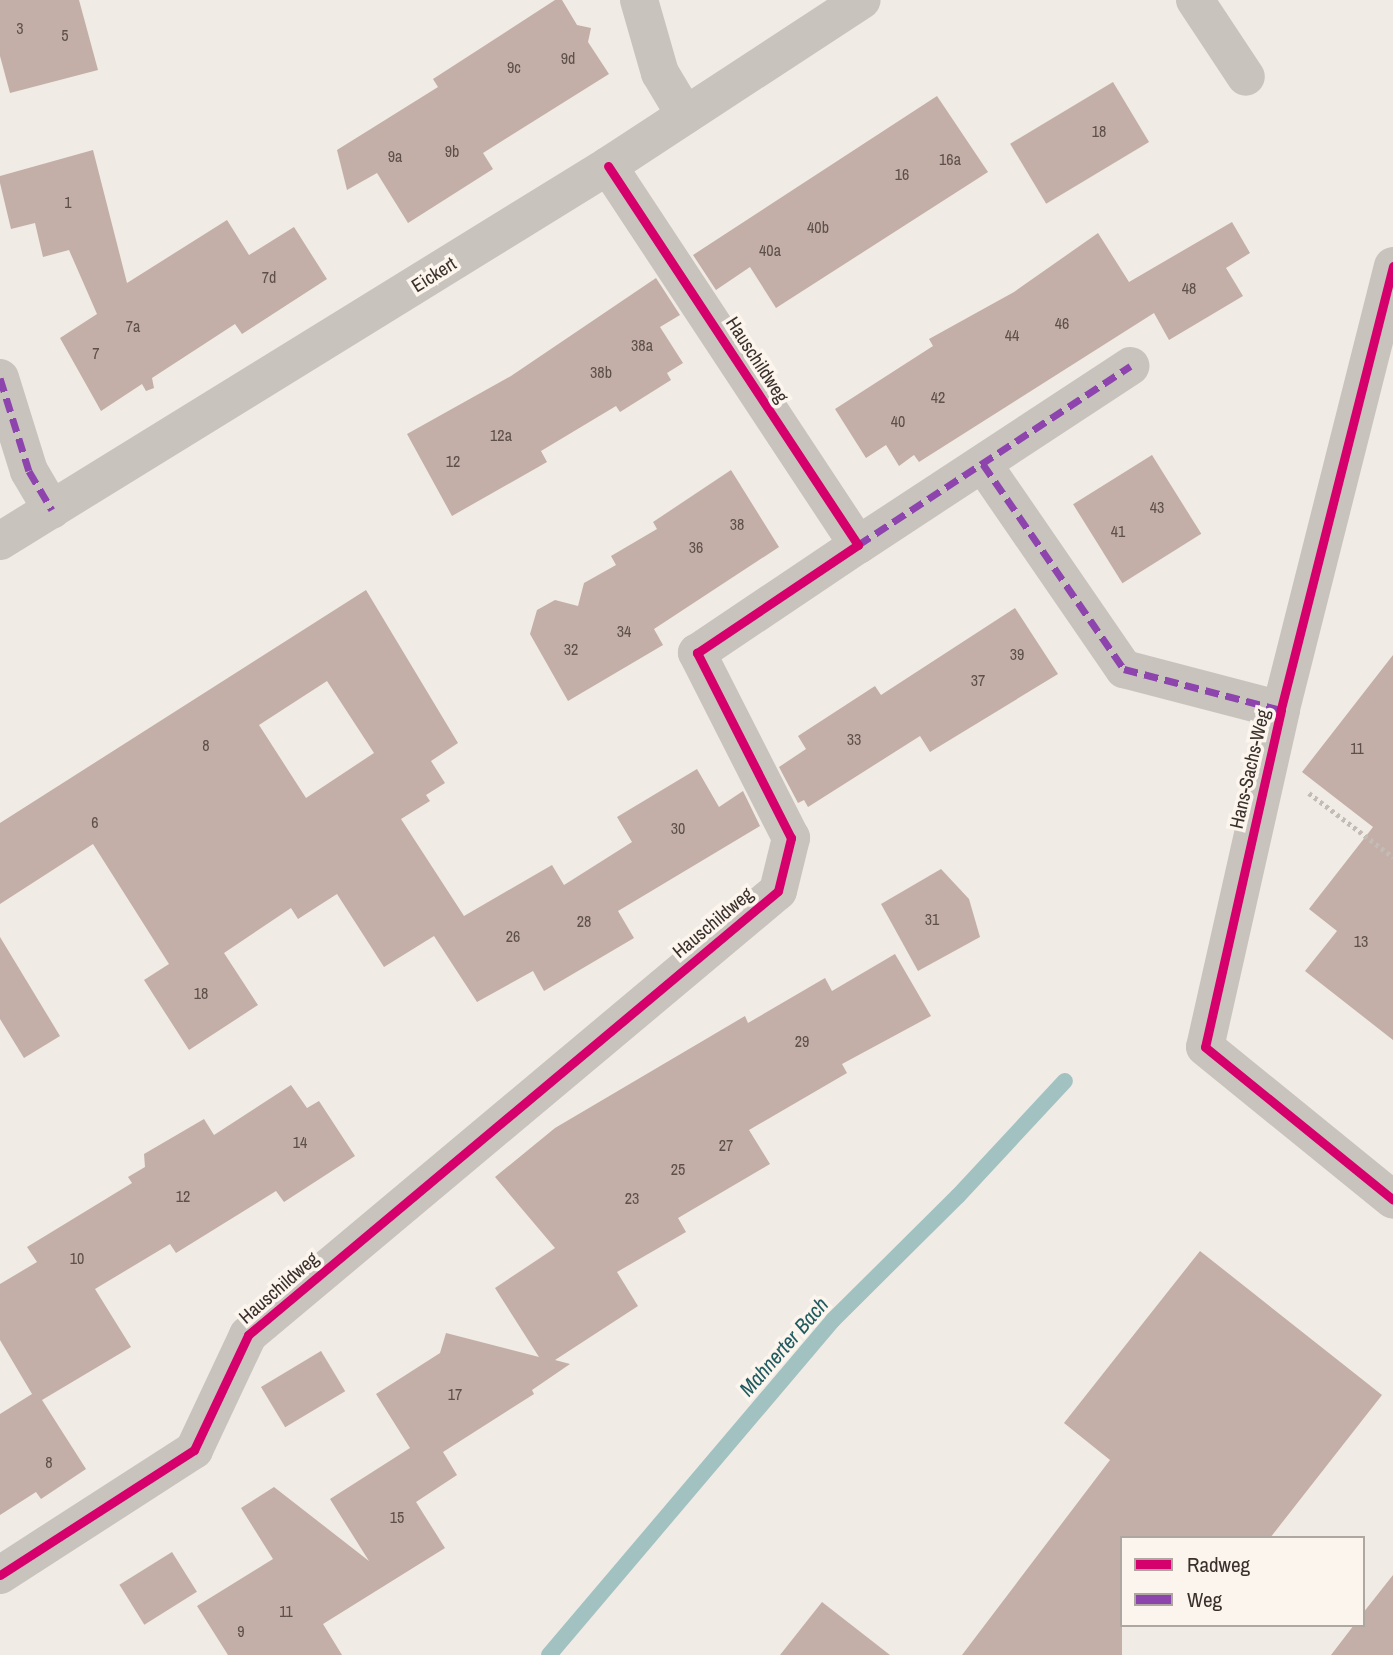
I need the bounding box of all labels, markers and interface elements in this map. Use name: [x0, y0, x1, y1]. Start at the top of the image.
house number: 3: [16, 18, 24, 38]
house number: 5: [61, 25, 69, 45]
house number: 9d: [561, 48, 575, 68]
house number: 9c: [507, 57, 521, 77]
house number: 18: [1092, 121, 1106, 141]
house number: 9b: [445, 141, 459, 161]
house number: 9a: [388, 146, 402, 166]
house number: 16a: [939, 149, 961, 169]
house number: 16: [895, 164, 909, 184]
house number: 1: [64, 192, 72, 212]
house number: 40b: [807, 217, 829, 237]
house number: 40a: [759, 240, 781, 260]
street label: Eickert: [407, 252, 461, 298]
house number: 7d: [262, 267, 276, 287]
house number: 48: [1182, 278, 1196, 298]
street label: Hauschildweg: [721, 313, 793, 407]
house number: 46: [1055, 313, 1069, 333]
house number: 7a: [126, 316, 140, 336]
house number: 44: [1005, 325, 1019, 345]
house number: 38a: [631, 335, 653, 355]
house number: 7: [92, 343, 100, 363]
house number: 38b: [590, 362, 612, 382]
house number: 42: [931, 387, 945, 407]
house number: 40: [891, 411, 905, 431]
house number: 12a: [490, 425, 512, 445]
house number: 12: [446, 451, 460, 471]
house number: 43: [1150, 497, 1164, 517]
house number: 38: [730, 514, 744, 534]
house number: 41: [1111, 521, 1125, 541]
house number: 36: [689, 537, 703, 557]
house number: 34: [617, 621, 631, 641]
house number: 32: [564, 639, 578, 659]
house number: 39: [1010, 644, 1024, 664]
house number: 37: [971, 670, 985, 690]
street label: Hans-Sachs-Weg: [1225, 707, 1275, 831]
house number: 33: [847, 729, 861, 749]
house number: 8: [202, 735, 210, 755]
house number: 11: [1350, 738, 1364, 758]
house number: 6: [91, 812, 99, 832]
house number: 30: [671, 818, 685, 838]
street label: Hauschildweg: [668, 883, 758, 963]
house number: 31: [925, 909, 939, 929]
house number: 28: [577, 911, 591, 931]
house number: 26: [506, 926, 520, 946]
house number: 13: [1354, 931, 1368, 951]
house number: 18: [194, 983, 208, 1003]
house number: 29: [795, 1031, 809, 1051]
house number: 14: [293, 1132, 307, 1152]
house number: 27: [719, 1135, 733, 1155]
house number: 25: [671, 1159, 685, 1179]
house number: 12: [176, 1186, 190, 1206]
house number: 23: [625, 1188, 639, 1208]
street label: Hauschildweg: [235, 1247, 323, 1329]
house number: 10: [70, 1248, 84, 1268]
water label: Mahnerter Bach: [734, 1293, 834, 1401]
house number: 17: [448, 1384, 462, 1404]
house number: 8: [45, 1452, 53, 1472]
house number: 15: [390, 1507, 404, 1527]
legend: [1120, 1536, 1365, 1627]
text: Radweg: [1187, 1550, 1250, 1579]
text: Weg: [1187, 1585, 1222, 1614]
house number: 11: [279, 1601, 293, 1621]
house number: 9: [237, 1621, 245, 1641]

